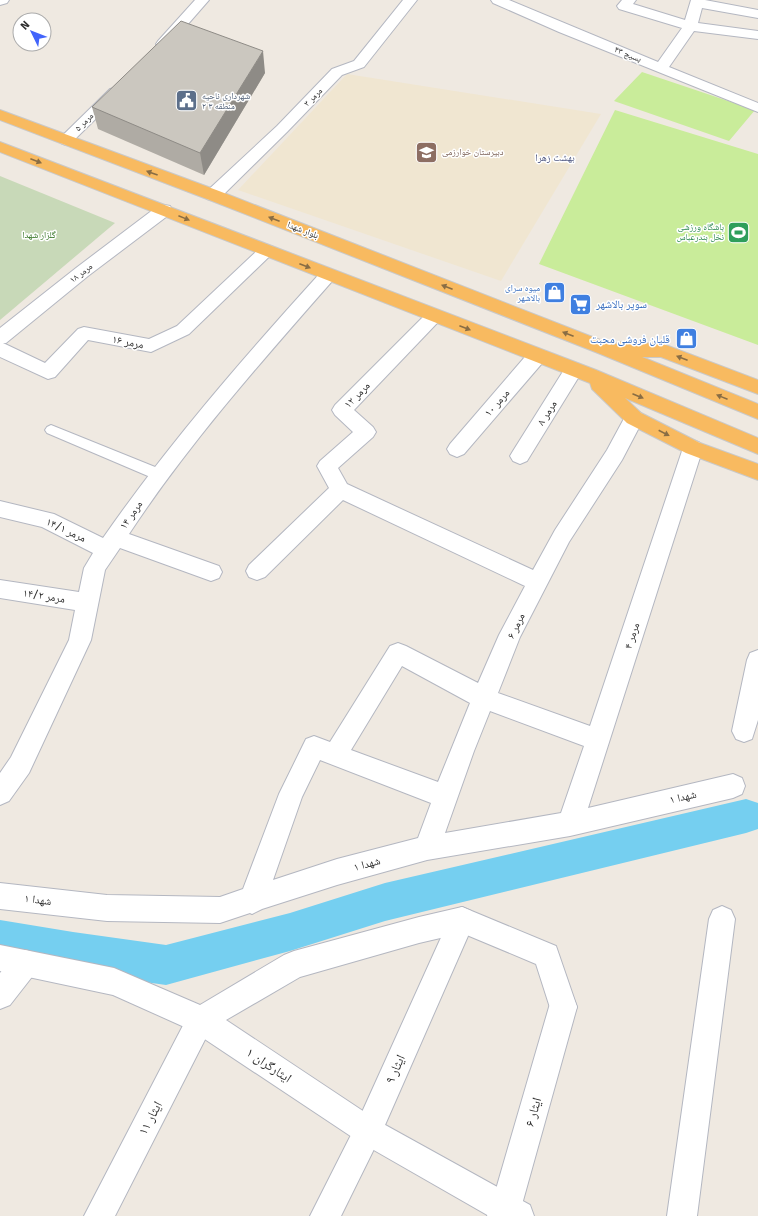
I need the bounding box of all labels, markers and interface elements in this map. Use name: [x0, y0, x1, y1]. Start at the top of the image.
north arrow: [12, 12, 52, 52]
text: N: [18, 18, 32, 33]
street label: بسیج ۴۳: [613, 44, 643, 65]
street label: مرمر ۳: [302, 86, 324, 108]
public building icon: شهرداری ناحیه ۲ منطقه ۳: [174, 88, 200, 114]
place label: شهرداری ناحیه ۲ منطقه ۳: [202, 91, 250, 111]
street label: مرمر ۵: [73, 111, 95, 133]
school or university icon: دبیرستان خوارزمی: [413, 139, 439, 165]
place label: دبیرستان خوارزمی: [442, 147, 504, 157]
district label: بهشت زهرا: [535, 152, 575, 164]
one-way arrow: [31, 159, 43, 165]
one-way arrow: [146, 169, 158, 175]
one-way arrow: [178, 215, 189, 221]
one-way arrow: [267, 215, 279, 221]
street label: بلوار شهدا: [286, 219, 321, 241]
sports icon: باشگاه ورزشی نخل بندرعباس: [726, 219, 752, 245]
place label: باشگاه ورزشی نخل بندرعباس: [676, 222, 725, 242]
park label: گلزار شهدا: [22, 230, 56, 240]
street label: مرمر ۱۸: [68, 261, 94, 285]
one-way arrow: [299, 263, 310, 269]
shop icon: میوه سرای بالاشهر: [542, 280, 568, 306]
one-way arrow: [440, 283, 452, 289]
place label: میوه سرای بالاشهر: [505, 283, 541, 303]
supermarket icon: سوپر بالاشهر: [568, 291, 594, 317]
place label: سوپر بالاشهر: [595, 298, 647, 311]
one-way arrow: [459, 326, 471, 332]
shop icon: قلیان فروشی محبت: [673, 326, 699, 352]
one-way arrow: [561, 331, 573, 337]
street label: مرمر ۱۶: [111, 333, 145, 351]
place label: قلیان فروشی محبت: [590, 333, 670, 346]
one-way arrow: [676, 355, 688, 361]
street label: مرمر ۱۲: [341, 379, 373, 411]
street label: مرمر ۱۰: [482, 387, 512, 419]
one-way arrow: [633, 393, 645, 399]
one-way arrow: [716, 394, 727, 400]
street label: مرمر ۸: [534, 398, 560, 428]
one-way arrow: [658, 430, 669, 436]
street label: مرمر ۱۴: [117, 498, 145, 532]
street label: مرمر ۱۴/۱: [44, 515, 88, 545]
street label: مرمر ۱۴/۲: [22, 586, 66, 606]
street label: مرمر ۶: [504, 611, 528, 641]
street label: مرمر ۴: [622, 621, 642, 651]
street label: شهدا ۱: [668, 788, 698, 806]
street label: شهدا ۱: [352, 854, 382, 874]
street label: شهدا ۱: [24, 892, 52, 908]
street label: ایثارگران ۱: [243, 1044, 294, 1086]
street label: ایثار ۹: [382, 1052, 409, 1086]
street label: ایثار ۶: [522, 1096, 545, 1129]
street label: ایثار ۱۱: [135, 1099, 166, 1138]

